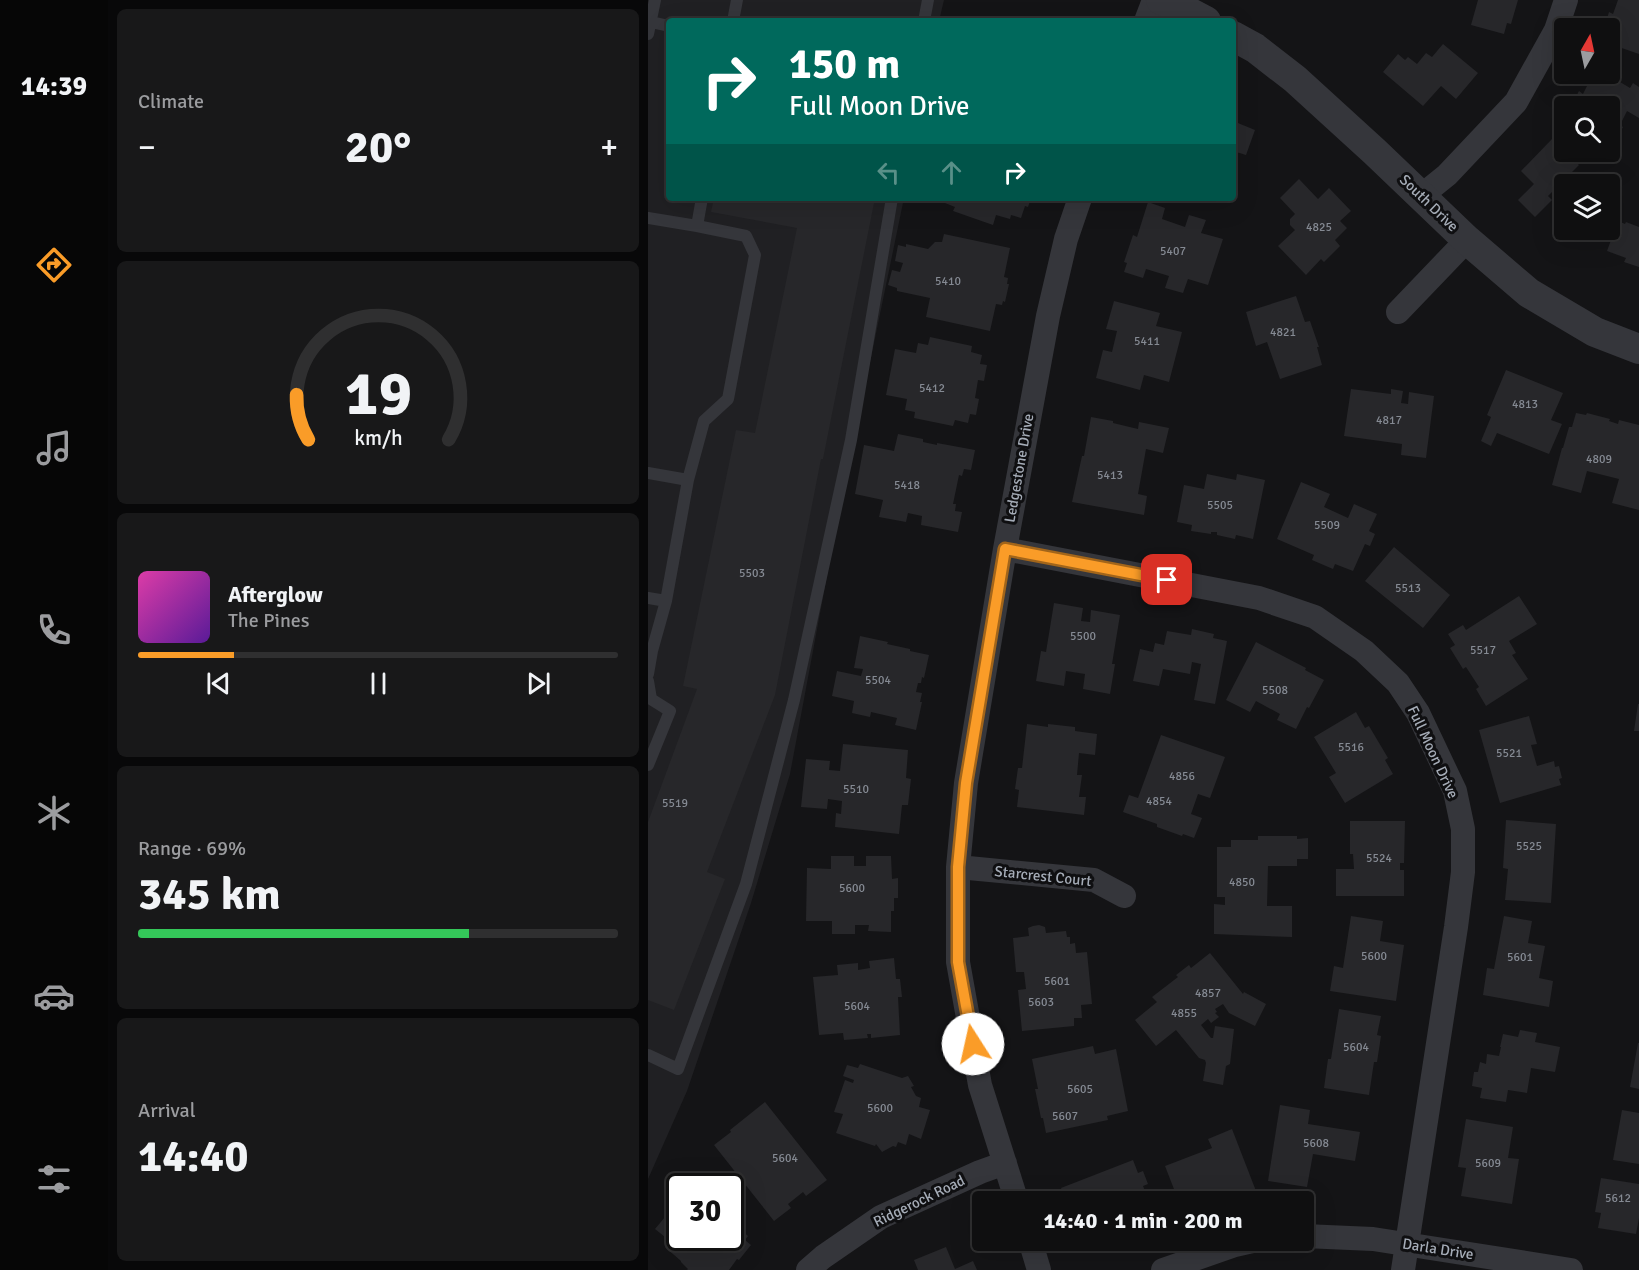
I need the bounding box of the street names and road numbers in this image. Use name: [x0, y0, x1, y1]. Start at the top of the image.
street label: South Drive: [1396, 171, 1462, 235]
street label: Ledgestone Drive: [1001, 412, 1037, 524]
street label: Full Moon Drive: [1404, 703, 1462, 801]
street label: Starcrest Court: [994, 862, 1092, 890]
street label: Ridgerock Road: [870, 1171, 968, 1231]
street label: Darla Drive: [1401, 1235, 1475, 1263]

